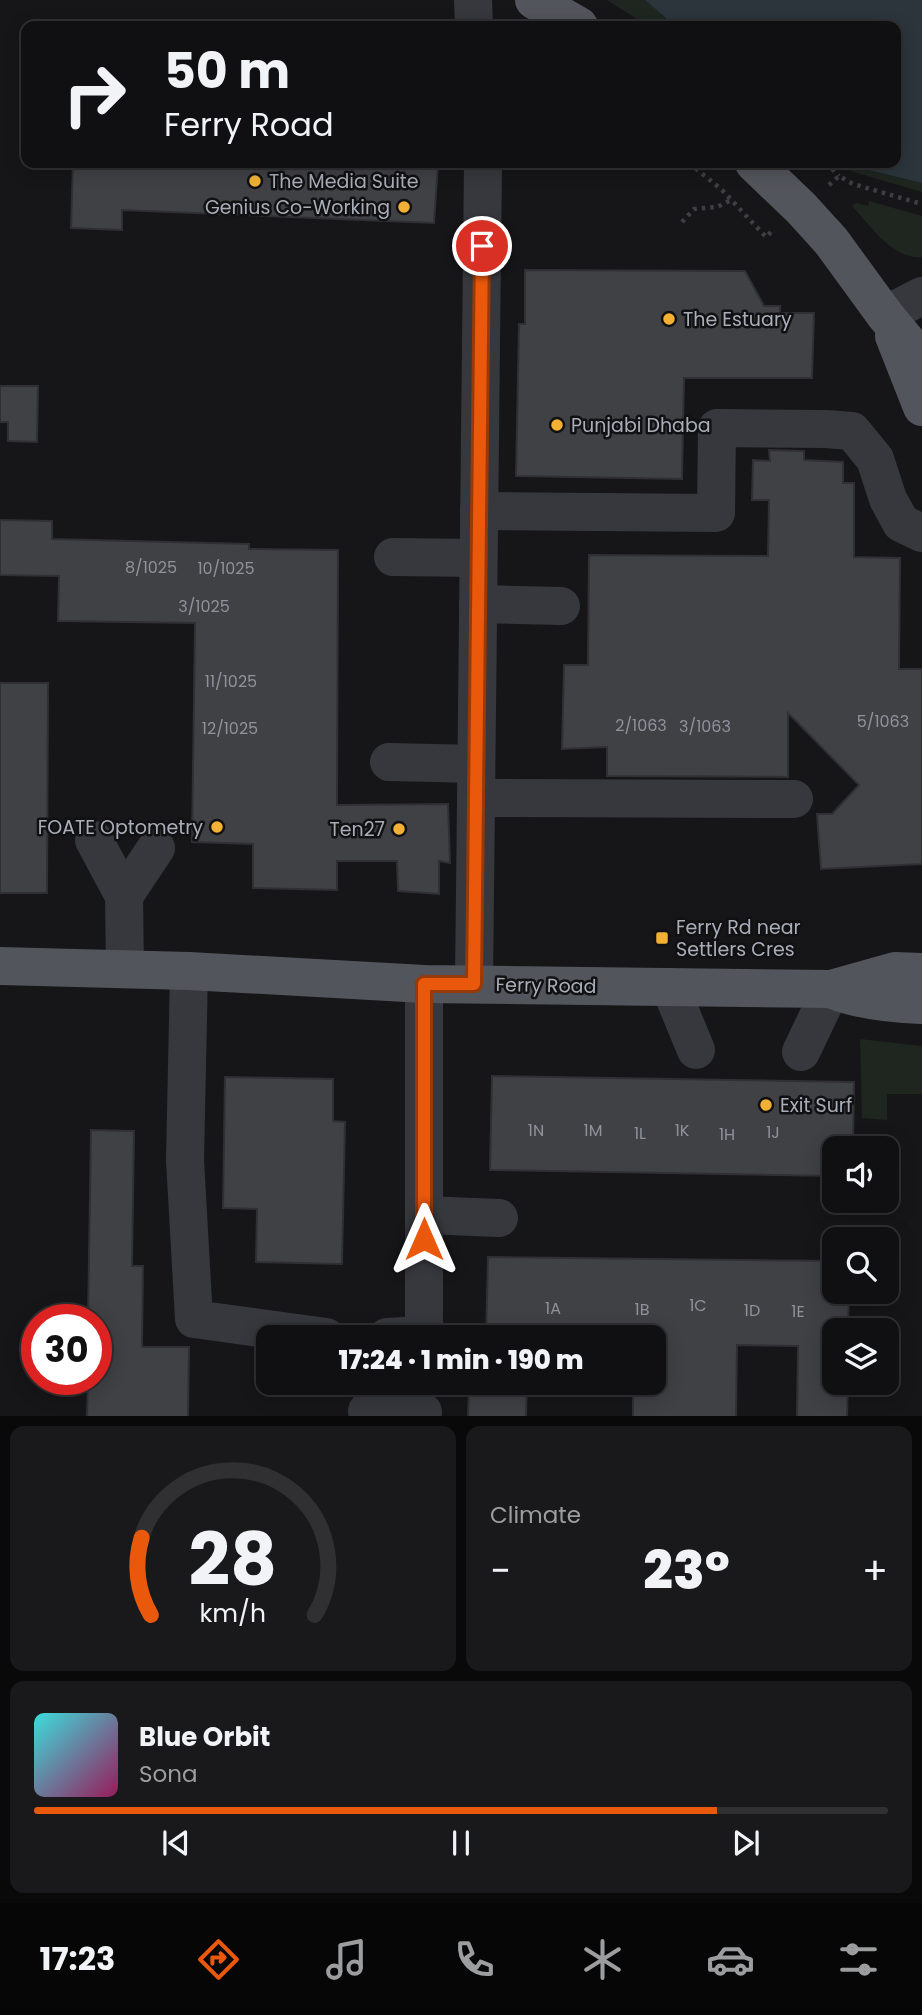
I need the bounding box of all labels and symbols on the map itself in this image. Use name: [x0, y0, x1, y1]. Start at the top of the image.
place label: The Media Suite: [269, 168, 419, 195]
marker: The Media Suite: [247, 173, 263, 189]
place label: Genius Co-Working: [205, 194, 390, 221]
marker: Genius Co-Working: [396, 199, 412, 215]
pin: [452, 216, 512, 276]
place label: The Estuary: [683, 306, 792, 333]
marker: The Estuary: [661, 311, 677, 327]
place label: Punjabi Dhaba: [571, 412, 711, 439]
marker: Punjabi Dhaba: [549, 417, 565, 433]
house number: 8/1025: [125, 556, 177, 579]
house number: 10/1025: [197, 557, 255, 580]
house number: 3/1025: [178, 595, 230, 618]
house number: 11/1025: [205, 670, 257, 693]
house number: 5/1063: [857, 710, 909, 733]
house number: 2/1063: [615, 714, 667, 737]
house number: 3/1063: [679, 715, 731, 738]
house number: 12/1025: [202, 717, 258, 740]
place label: FOATE Optometry: [38, 814, 203, 841]
place label: Ten27: [329, 816, 385, 843]
marker: FOATE Optometry: [209, 819, 225, 835]
marker: Ten27: [391, 821, 407, 837]
place label: Ferry Rd near Settlers Cres: [676, 914, 801, 963]
marker: Ferry Rd near Settlers Cres: [654, 930, 670, 946]
street label: Ferry Road: [495, 971, 597, 1000]
place label: Exit Surf: [780, 1092, 852, 1119]
marker: Exit Surf: [758, 1097, 774, 1113]
house number: 1N: [528, 1119, 544, 1142]
house number: 1M: [584, 1119, 602, 1142]
house number: 1K: [675, 1119, 690, 1142]
house number: 1J: [766, 1121, 780, 1144]
house number: 1L: [634, 1122, 646, 1145]
house number: 1H: [719, 1123, 735, 1146]
position arrow: [387, 1202, 461, 1276]
house number: 1C: [689, 1294, 707, 1317]
house number: 1A: [545, 1297, 561, 1320]
house number: 1B: [635, 1298, 650, 1321]
house number: 1D: [744, 1299, 760, 1322]
house number: 1E: [791, 1300, 805, 1323]
speed limit sign: 30: [21, 1304, 112, 1395]

